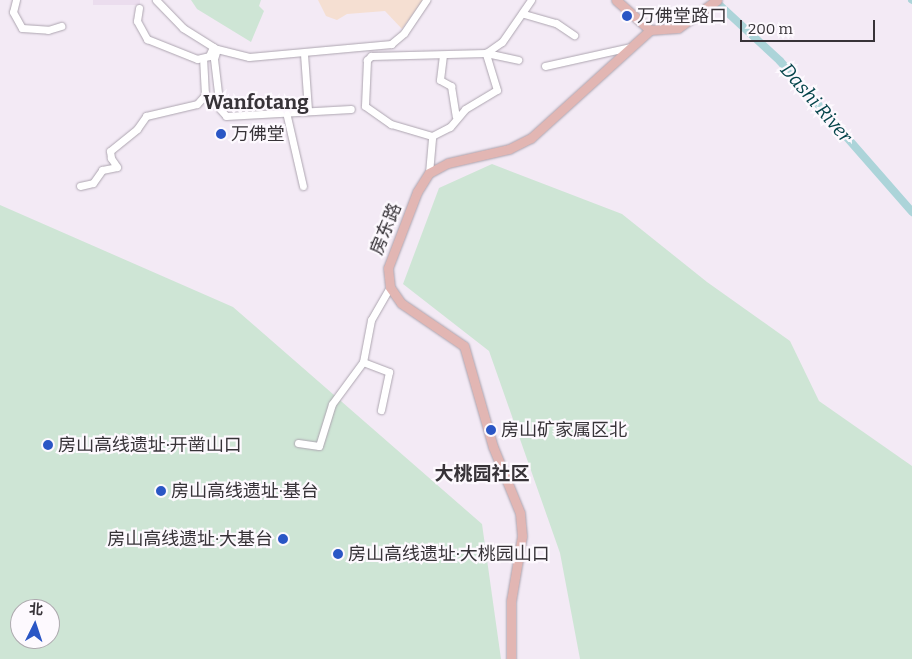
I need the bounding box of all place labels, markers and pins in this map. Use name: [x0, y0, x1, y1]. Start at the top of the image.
place label: 万佛堂路口: [637, 5, 727, 27]
marker: 万佛堂路口: [621, 10, 633, 22]
place label: 万佛堂: [231, 123, 285, 145]
marker: 万佛堂: [215, 128, 227, 140]
place label: 房山矿家属区北: [501, 419, 627, 441]
marker: 房山矿家属区北: [485, 424, 497, 436]
place label: 房山高线遗址·开凿山口: [58, 434, 242, 456]
marker: 房山高线遗址·开凿山口: [42, 439, 54, 451]
place label: 房山高线遗址·基台: [171, 480, 319, 502]
marker: 房山高线遗址·基台: [155, 485, 167, 497]
place label: 房山高线遗址·大基台: [107, 528, 273, 550]
marker: 房山高线遗址·大基台: [277, 533, 289, 545]
place label: 房山高线遗址·大桃园山口: [348, 543, 550, 565]
marker: 房山高线遗址·大桃园山口: [332, 548, 344, 560]

